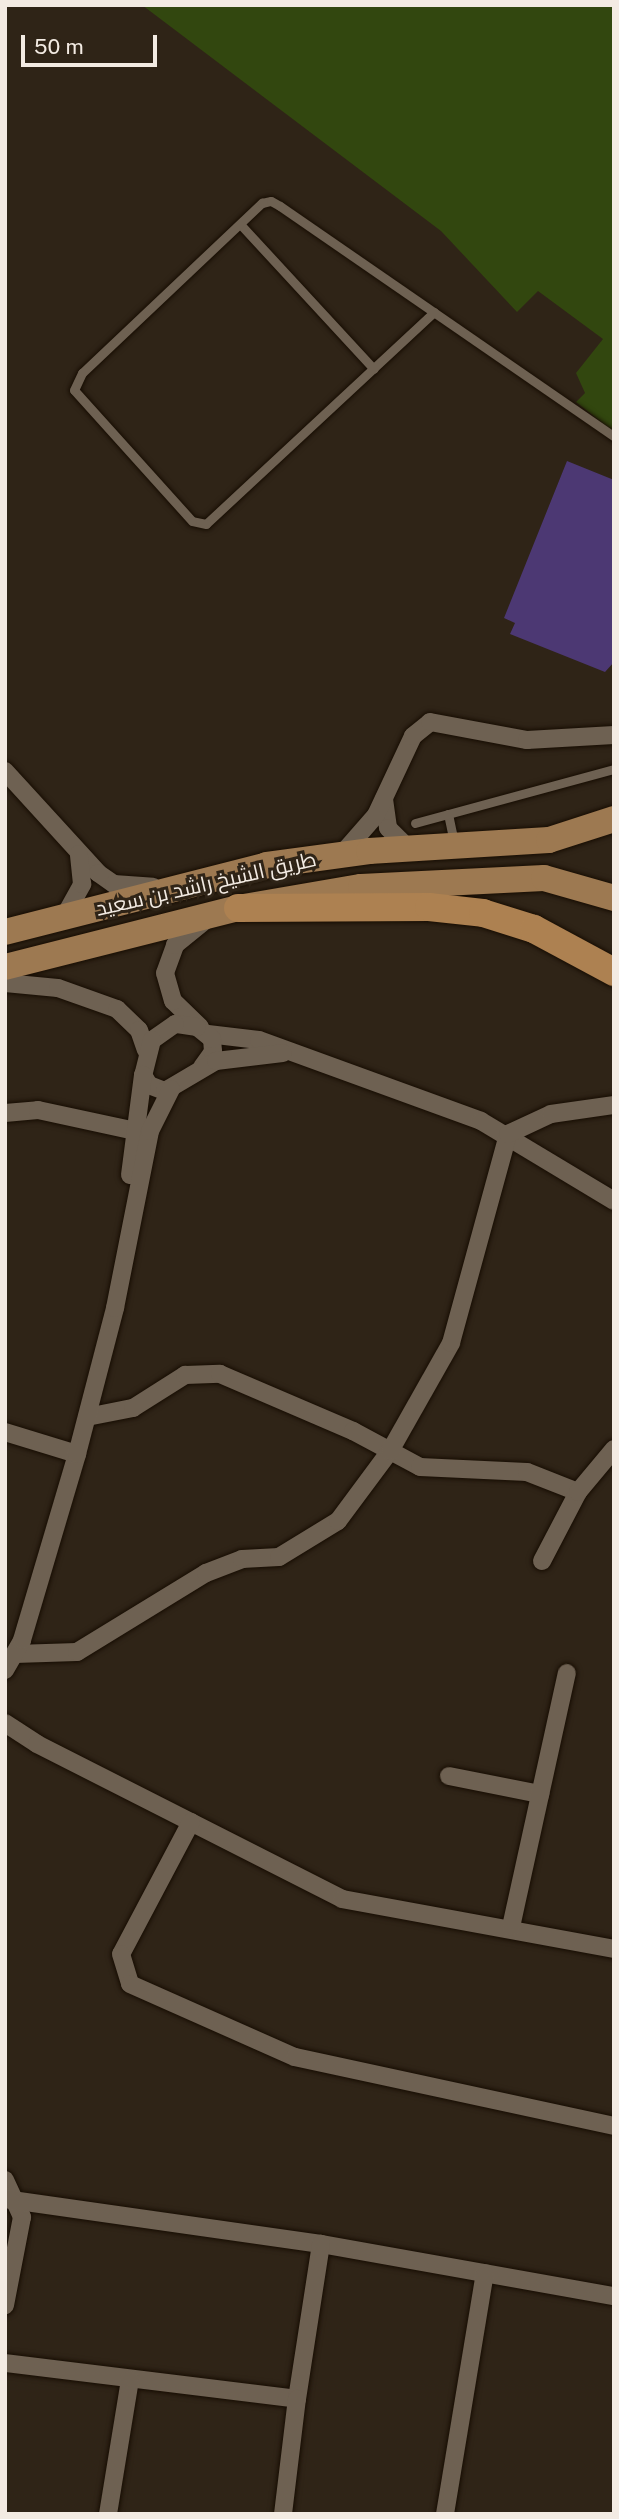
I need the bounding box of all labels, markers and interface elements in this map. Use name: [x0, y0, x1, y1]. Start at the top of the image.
scale bar: [24, 21, 161, 65]
text: 50 m: [34, 34, 84, 59]
street label: طريق الشيخ راشد بن سعيد: [93, 846, 319, 922]

